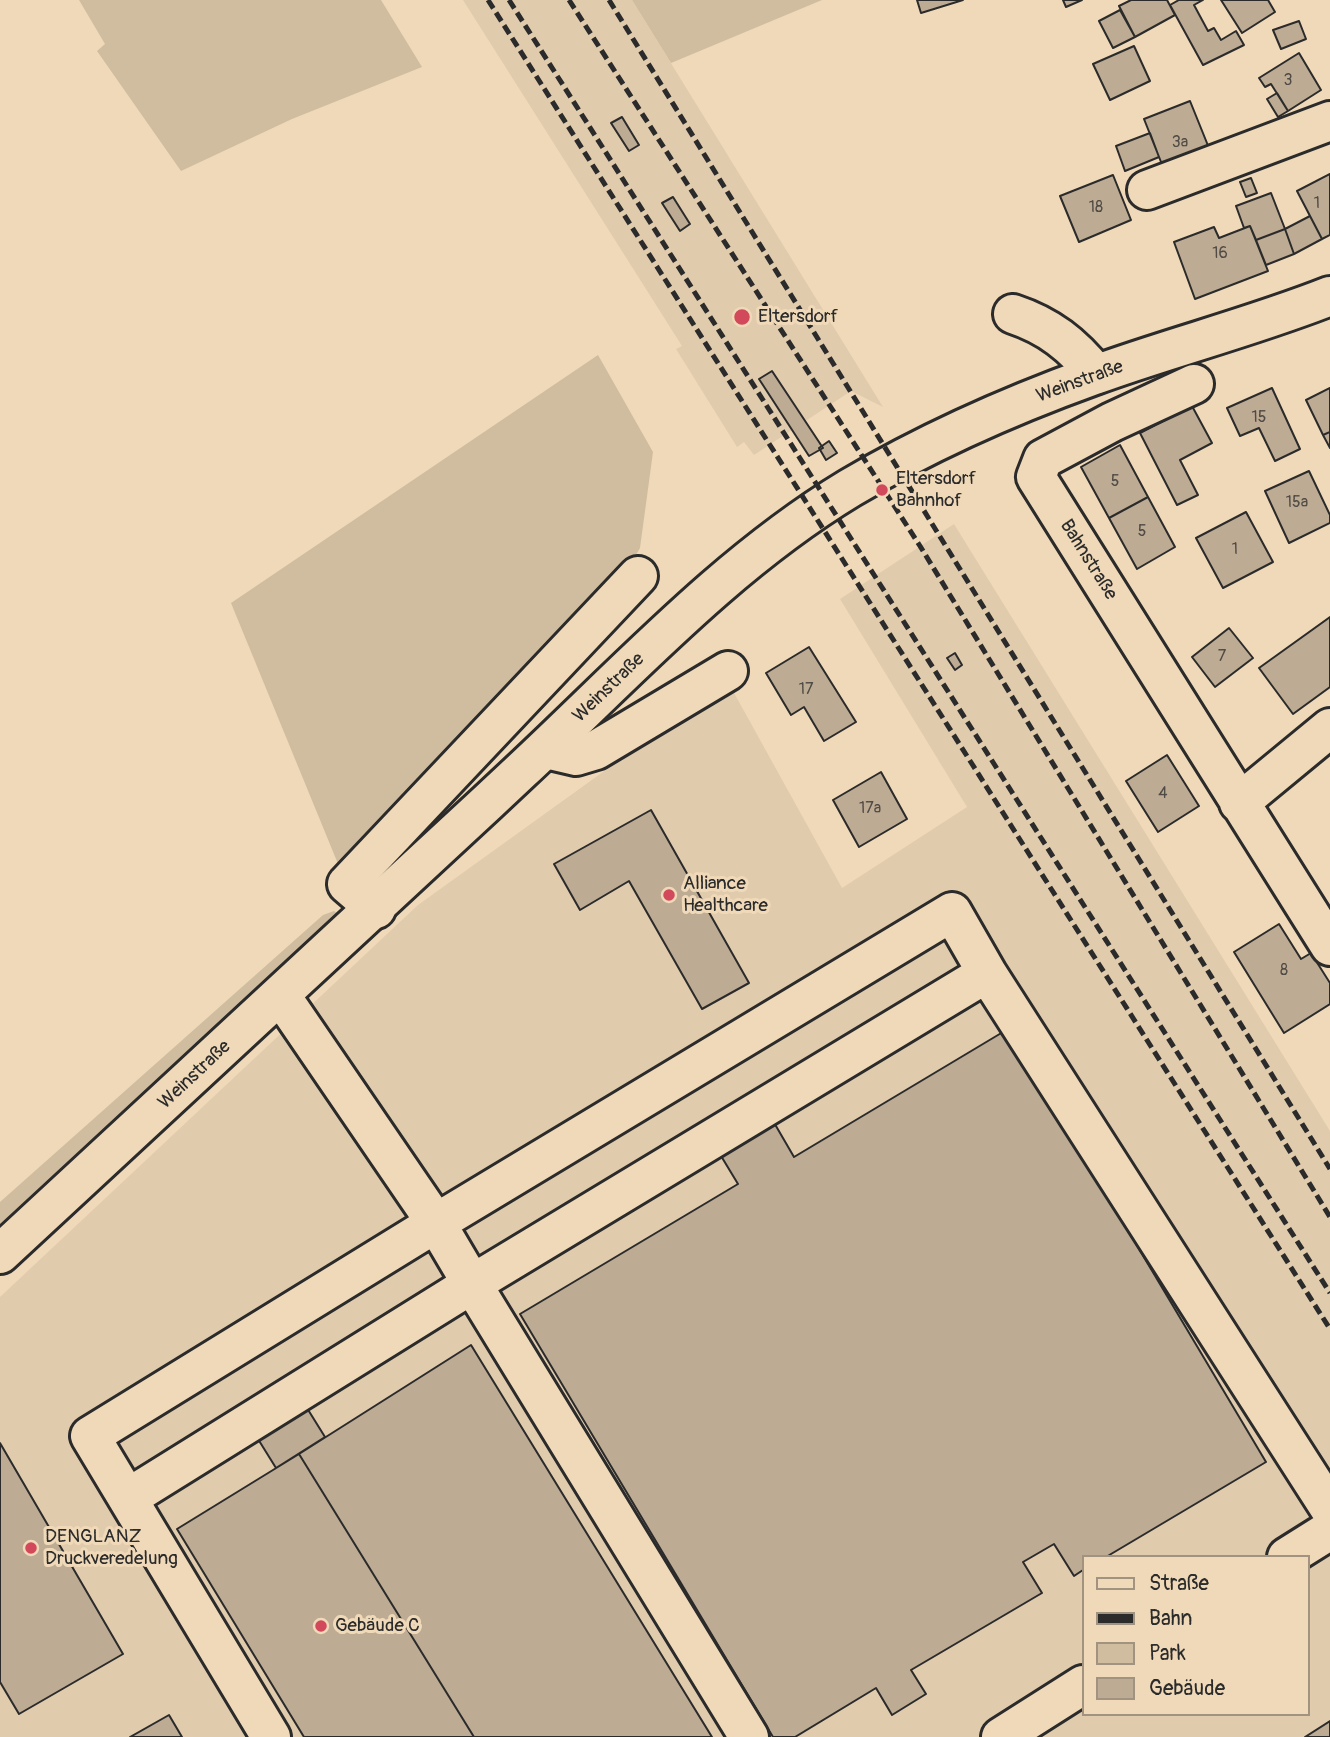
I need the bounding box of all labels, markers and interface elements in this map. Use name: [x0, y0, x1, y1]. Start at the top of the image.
house number: 3: [1284, 71, 1292, 91]
house number: 3a: [1172, 133, 1188, 153]
house number: 1: [1314, 194, 1320, 214]
house number: 18: [1089, 198, 1103, 218]
house number: 16: [1212, 244, 1228, 264]
place label: Eltersdorf: [758, 306, 838, 328]
marker: Eltersdorf: [732, 307, 752, 327]
street label: Weinstraße: [1034, 356, 1126, 408]
house number: 15: [1252, 408, 1266, 428]
place label: Eltersdorf Bahnhof: [896, 468, 976, 512]
house number: 5: [1111, 472, 1119, 492]
marker: Eltersdorf Bahnhof: [874, 482, 890, 498]
house number: 15a: [1286, 493, 1308, 513]
street label: Bahnstraße: [1054, 516, 1122, 604]
house number: 5: [1138, 522, 1146, 542]
house number: 1: [1232, 540, 1238, 560]
house number: 7: [1218, 647, 1226, 667]
street label: Weinstraße: [568, 648, 650, 728]
house number: 17: [799, 680, 813, 700]
house number: 4: [1158, 784, 1168, 804]
house number: 17a: [859, 799, 881, 819]
place label: Alliance Healthcare: [683, 873, 768, 917]
marker: Alliance Healthcare: [661, 887, 677, 903]
house number: 8: [1280, 961, 1288, 981]
street label: Weinstraße: [154, 1036, 236, 1114]
place label: DENGLANZ Druckveredelung: [45, 1526, 178, 1570]
marker: DENGLANZ Druckveredelung: [23, 1540, 39, 1556]
legend: [1082, 1555, 1309, 1716]
text: Straße: [1149, 1570, 1209, 1597]
text: Bahn: [1149, 1605, 1192, 1632]
place label: Gebäude C: [335, 1615, 420, 1637]
marker: Gebäude C: [313, 1618, 329, 1634]
text: Park: [1149, 1640, 1186, 1667]
text: Gebäude: [1149, 1675, 1225, 1702]

